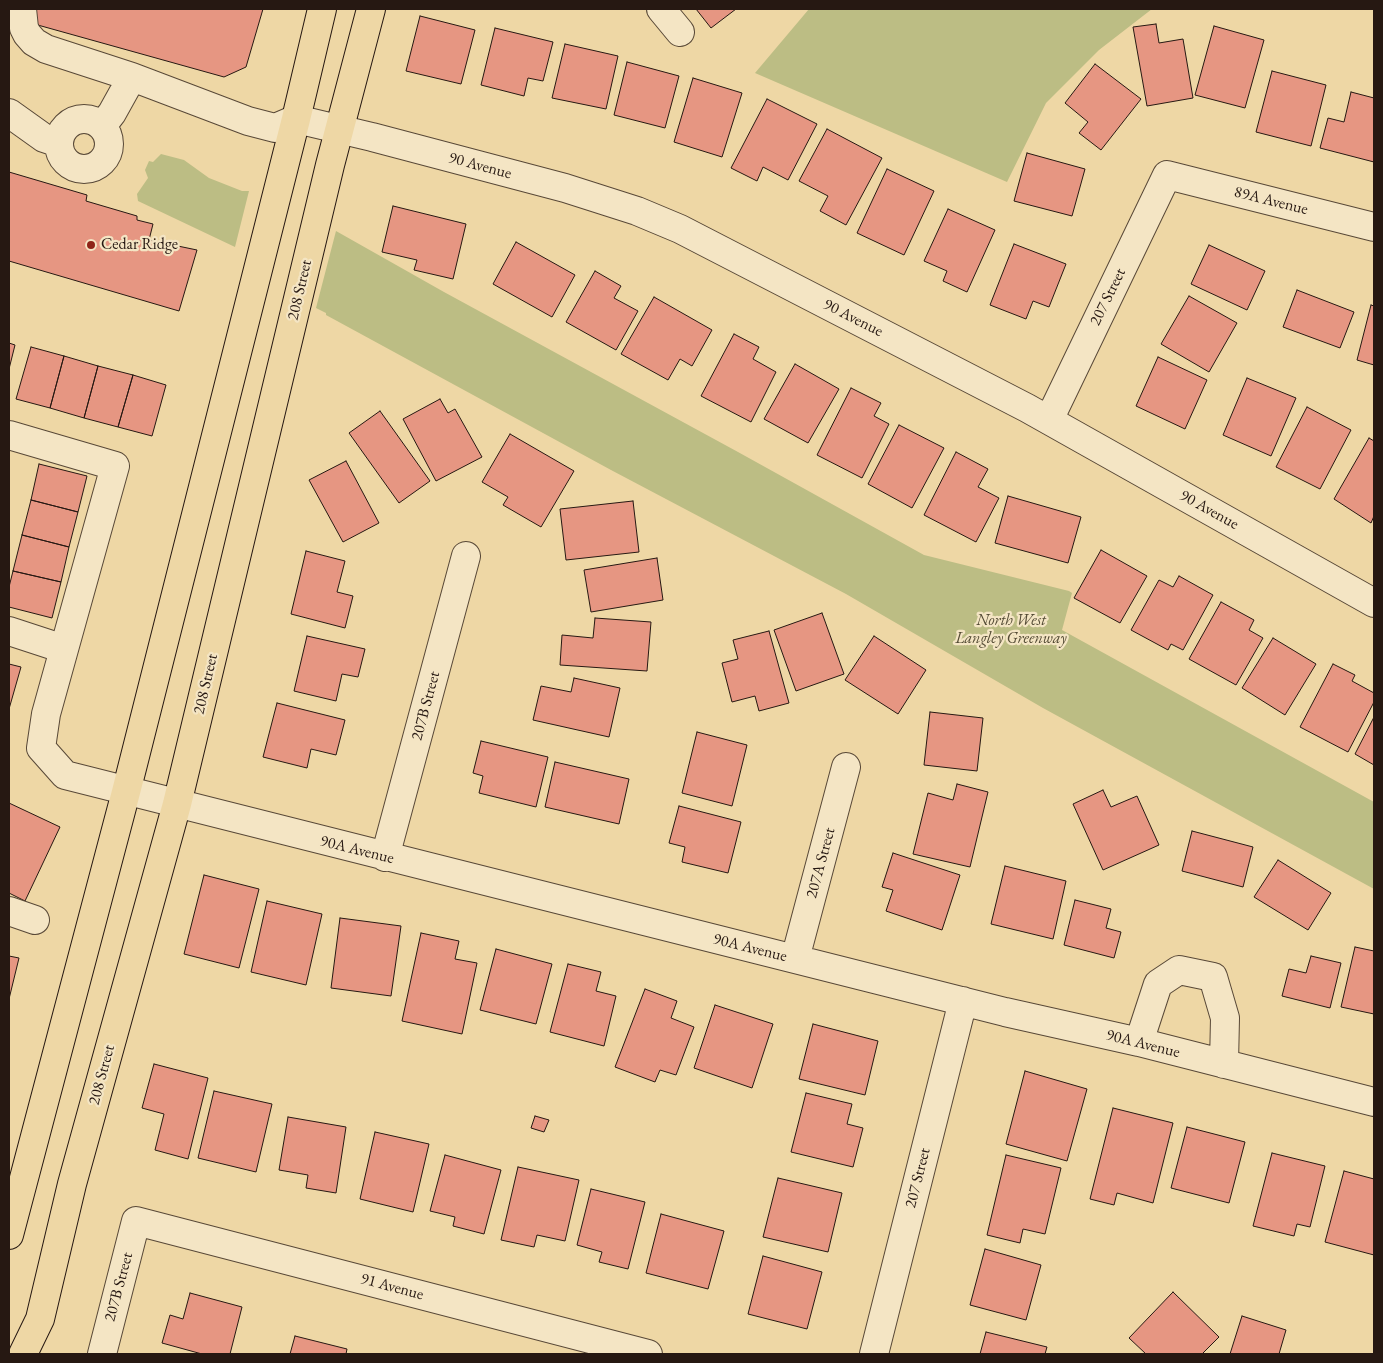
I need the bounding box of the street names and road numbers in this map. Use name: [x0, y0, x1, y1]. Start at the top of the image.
street label: 90 Avenue: [446, 148, 514, 184]
street label: 89A Avenue: [1232, 183, 1310, 219]
street label: 208 Street: [284, 258, 316, 322]
street label: 207 Street: [1086, 265, 1130, 329]
street label: 90 Avenue: [820, 295, 886, 341]
street label: 90 Avenue: [1176, 486, 1242, 534]
street label: 208 Street: [190, 652, 222, 716]
street label: 207B Street: [408, 669, 444, 743]
street label: 207A Street: [802, 826, 840, 900]
street label: 90A Avenue: [318, 832, 396, 868]
street label: 90A Avenue: [711, 930, 789, 966]
street label: 90A Avenue: [1104, 1026, 1182, 1062]
street label: 208 Street: [85, 1043, 119, 1107]
street label: 207 Street: [901, 1146, 935, 1210]
street label: 207B Street: [101, 1250, 137, 1324]
street label: 91 Avenue: [358, 1269, 426, 1305]

